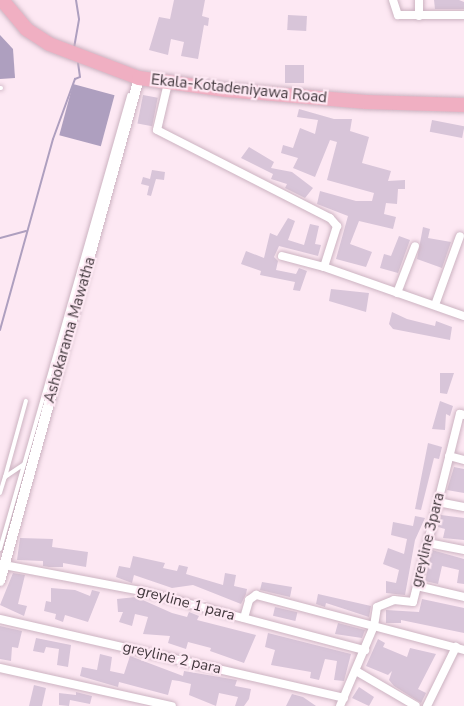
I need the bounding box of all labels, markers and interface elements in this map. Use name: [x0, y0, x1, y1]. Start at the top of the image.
street label: Ekala-Kotadeniyawa Road: [150, 71, 328, 107]
street label: Ashokarama Mawatha: [41, 255, 99, 405]
street label: greyline 3para: [408, 491, 448, 589]
street label: greyline 1 para: [135, 581, 237, 625]
street label: greyline 2 para: [121, 638, 223, 678]

